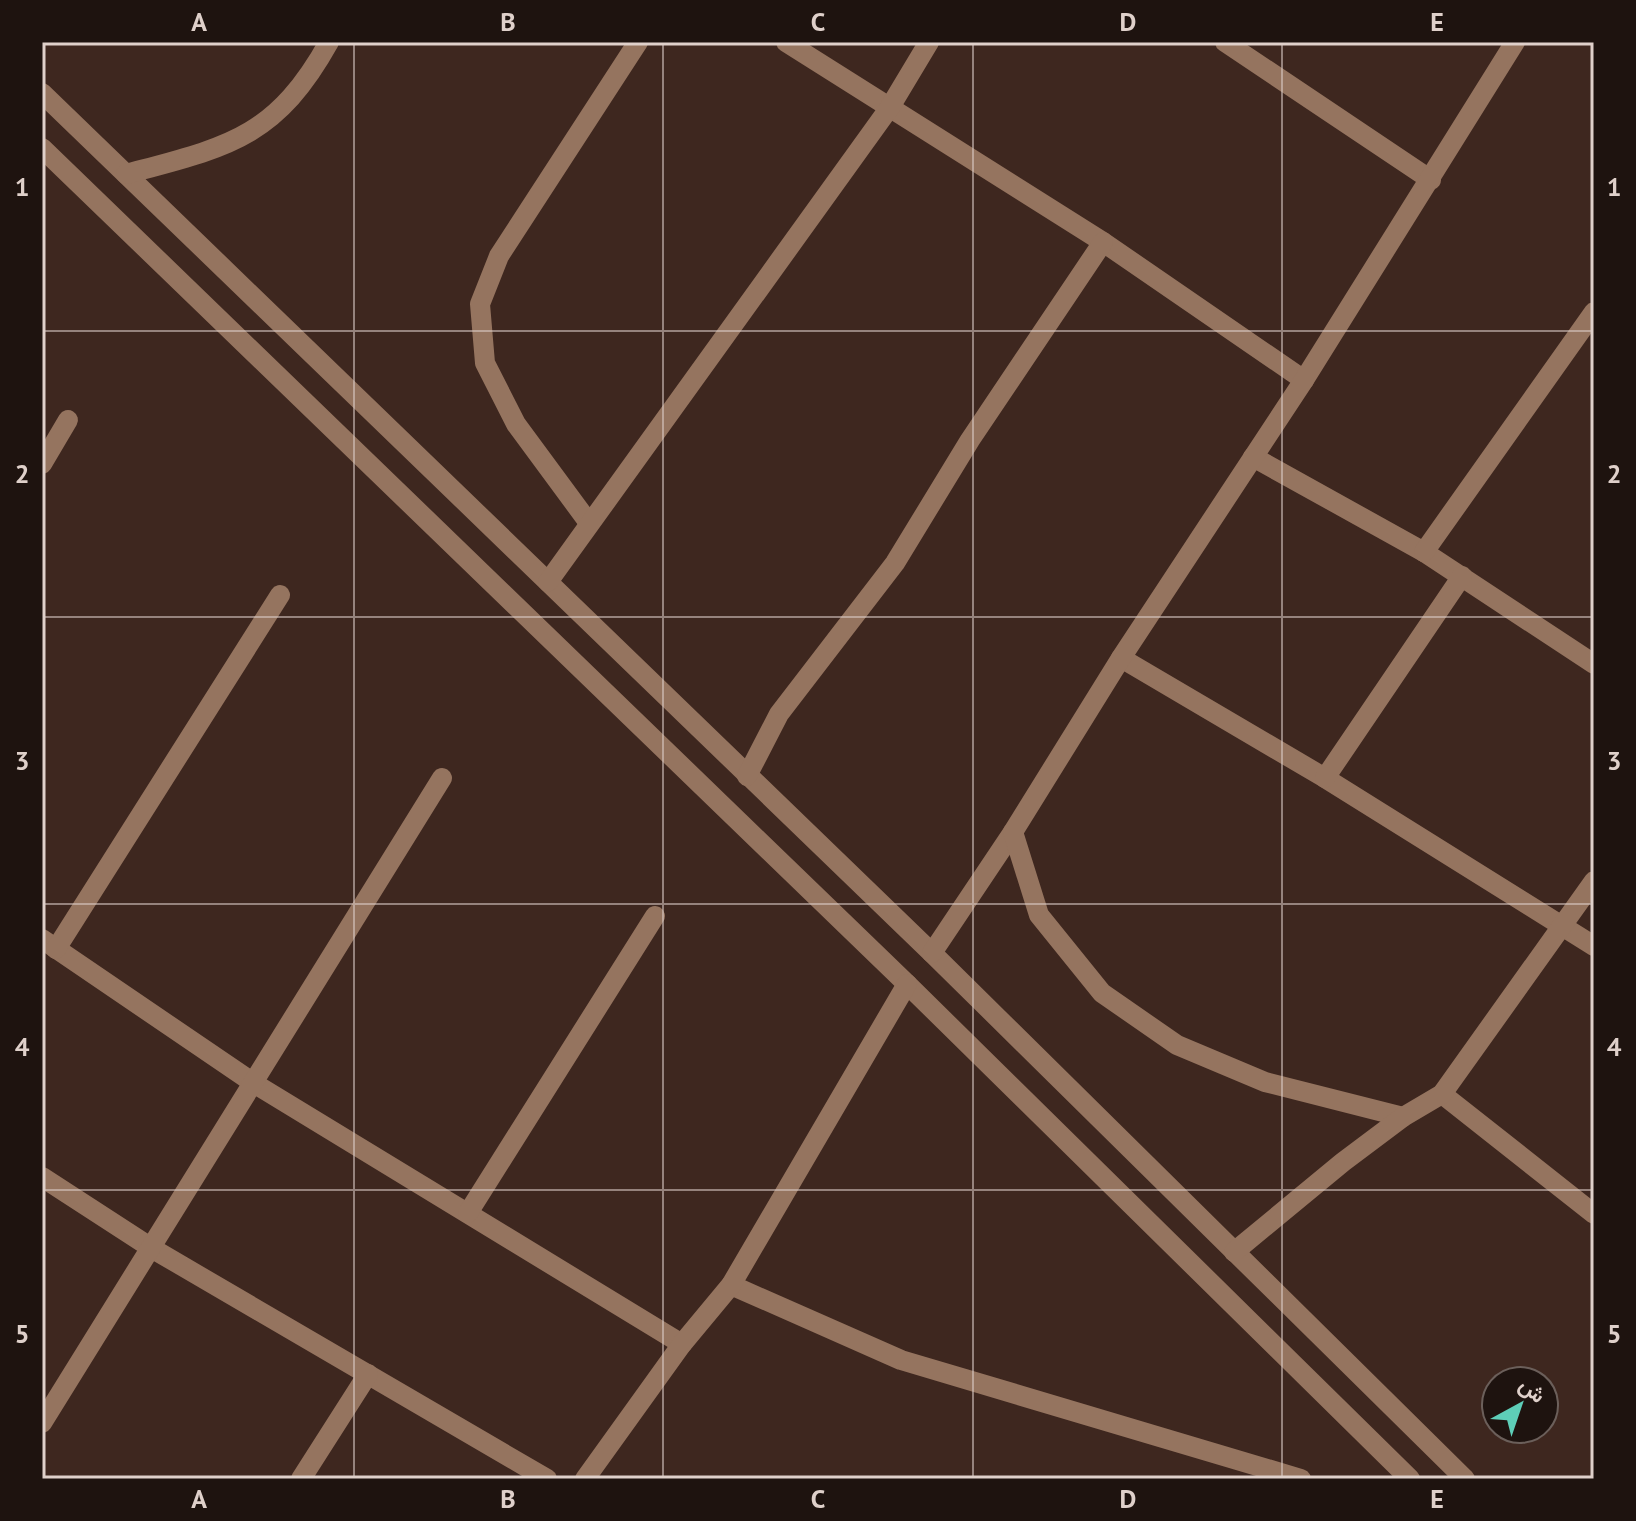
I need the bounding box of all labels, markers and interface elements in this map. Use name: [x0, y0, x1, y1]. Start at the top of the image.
text: A: [191, 5, 207, 38]
text: B: [500, 5, 516, 38]
text: C: [811, 5, 825, 38]
text: D: [1120, 5, 1136, 38]
text: E: [1430, 5, 1444, 38]
text: 1: [15, 170, 29, 203]
text: 1: [1607, 170, 1621, 203]
text: 2: [15, 457, 29, 490]
text: 2: [1607, 457, 1621, 490]
text: 3: [15, 744, 29, 777]
text: 3: [1607, 744, 1621, 777]
text: 4: [15, 1030, 30, 1063]
text: 4: [1607, 1030, 1622, 1063]
text: 5: [15, 1317, 29, 1350]
text: 5: [1607, 1317, 1621, 1350]
north arrow: [1480, 1365, 1560, 1445]
text: ش: [1514, 1370, 1552, 1409]
text: A: [191, 1482, 207, 1515]
text: B: [500, 1482, 516, 1515]
text: C: [811, 1482, 825, 1515]
text: D: [1120, 1482, 1136, 1515]
text: E: [1430, 1482, 1444, 1515]

